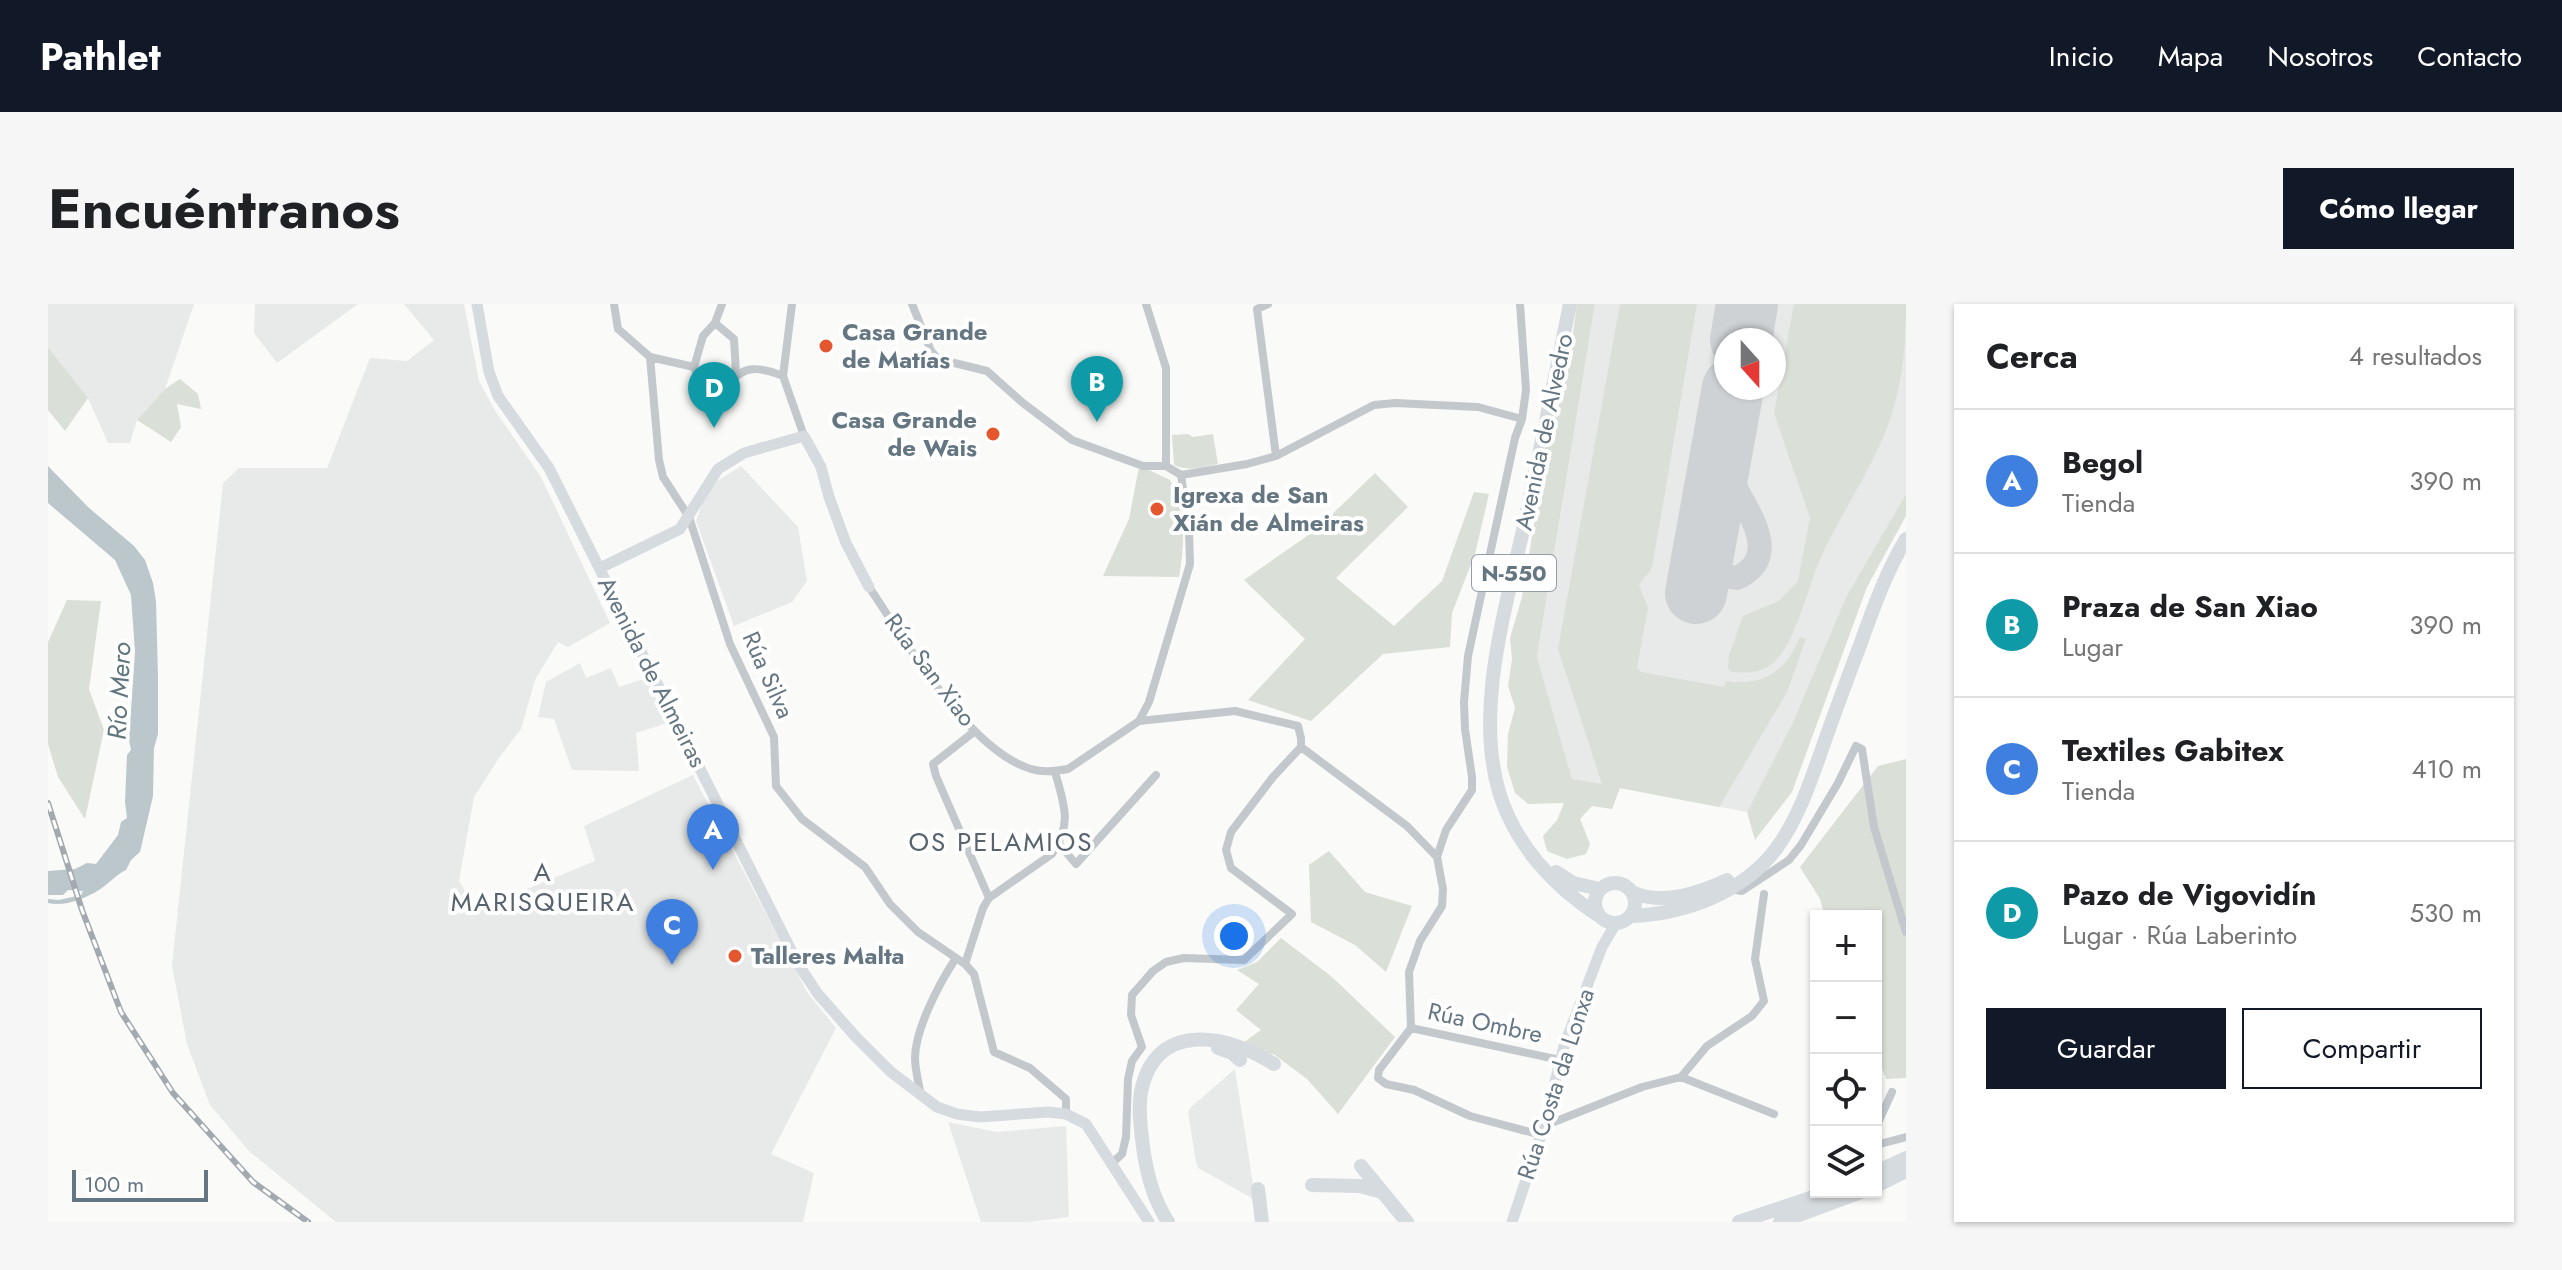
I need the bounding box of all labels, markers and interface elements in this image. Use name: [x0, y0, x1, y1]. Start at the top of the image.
text: Pathlet: [40, 29, 161, 84]
text: Inicio: [2049, 36, 2114, 77]
text: Mapa: [2158, 36, 2223, 77]
text: Nosotros: [2267, 36, 2373, 77]
text: Contacto: [2417, 36, 2522, 77]
text: Encuéntranos: [48, 168, 400, 249]
button: Cómo llegar: [2283, 168, 2514, 249]
place label: Casa Grande de Matías: [842, 314, 988, 377]
north arrow: [1714, 328, 1786, 400]
street label: Avenida de Alvedro: [1506, 330, 1581, 533]
text: Cerca: [1986, 332, 2078, 381]
marker: Casa Grande de Matías: [817, 337, 835, 355]
text: 4 resultados: [2349, 337, 2482, 375]
pin: B: [1071, 356, 1123, 422]
pin: D: [688, 362, 740, 428]
place label: Casa Grande de Wais: [831, 402, 977, 465]
marker: Casa Grande de Wais: [984, 425, 1002, 443]
text: Begol: [2062, 441, 2143, 484]
text: A: [2002, 462, 2022, 500]
text: 390 m: [2409, 462, 2482, 500]
place label: Igrexa de San Xián de Almeiras: [1173, 477, 1364, 540]
text: Tienda: [2062, 484, 2135, 522]
marker: Igrexa de San Xián de Almeiras: [1148, 500, 1166, 518]
road number: N-550: [1472, 555, 1556, 591]
street label: Avenida de Almeiras: [589, 570, 716, 773]
text: Praza de San Xiao: [2062, 585, 2318, 628]
street label: Rúa San Xiao: [876, 606, 985, 734]
text: B: [2003, 606, 2021, 644]
text: 390 m: [2409, 606, 2482, 644]
street label: Rúa Silva: [734, 626, 803, 724]
text: Lugar: [2062, 628, 2123, 666]
water label: Río Mero: [97, 641, 141, 741]
text: Textiles Gabitex: [2062, 729, 2284, 772]
text: C: [2003, 750, 2021, 788]
text: 410 m: [2411, 750, 2482, 788]
text: Tienda: [2062, 772, 2135, 810]
pin: A: [687, 804, 739, 870]
district label: OS PELAMIOS: [909, 823, 1094, 861]
district label: A MARISQUEIRA: [451, 853, 635, 921]
text: Pazo de Vigovidín: [2062, 873, 2317, 916]
text: D: [2002, 894, 2022, 932]
text: 530 m: [2409, 894, 2482, 932]
pin: C: [646, 899, 698, 965]
map controls: [1810, 910, 1882, 1198]
button: +: [1810, 910, 1882, 982]
your location: [1214, 916, 1254, 956]
text: Lugar · Rúa Laberinto: [2062, 916, 2297, 954]
place label: Talleres Malta: [751, 938, 904, 973]
marker: Talleres Malta: [726, 947, 744, 965]
button: −: [1810, 982, 1882, 1054]
street label: Rúa Costa da Lonxa: [1508, 984, 1603, 1184]
street label: Rúa Ombre: [1425, 993, 1546, 1052]
button: Guardar: [1986, 1008, 2226, 1089]
button: Compartir: [2242, 1008, 2482, 1089]
button: locate: [1810, 1054, 1882, 1126]
button: layers: [1810, 1126, 1882, 1198]
scale bar: [72, 1166, 208, 1202]
text: 100 m: [84, 1168, 144, 1200]

